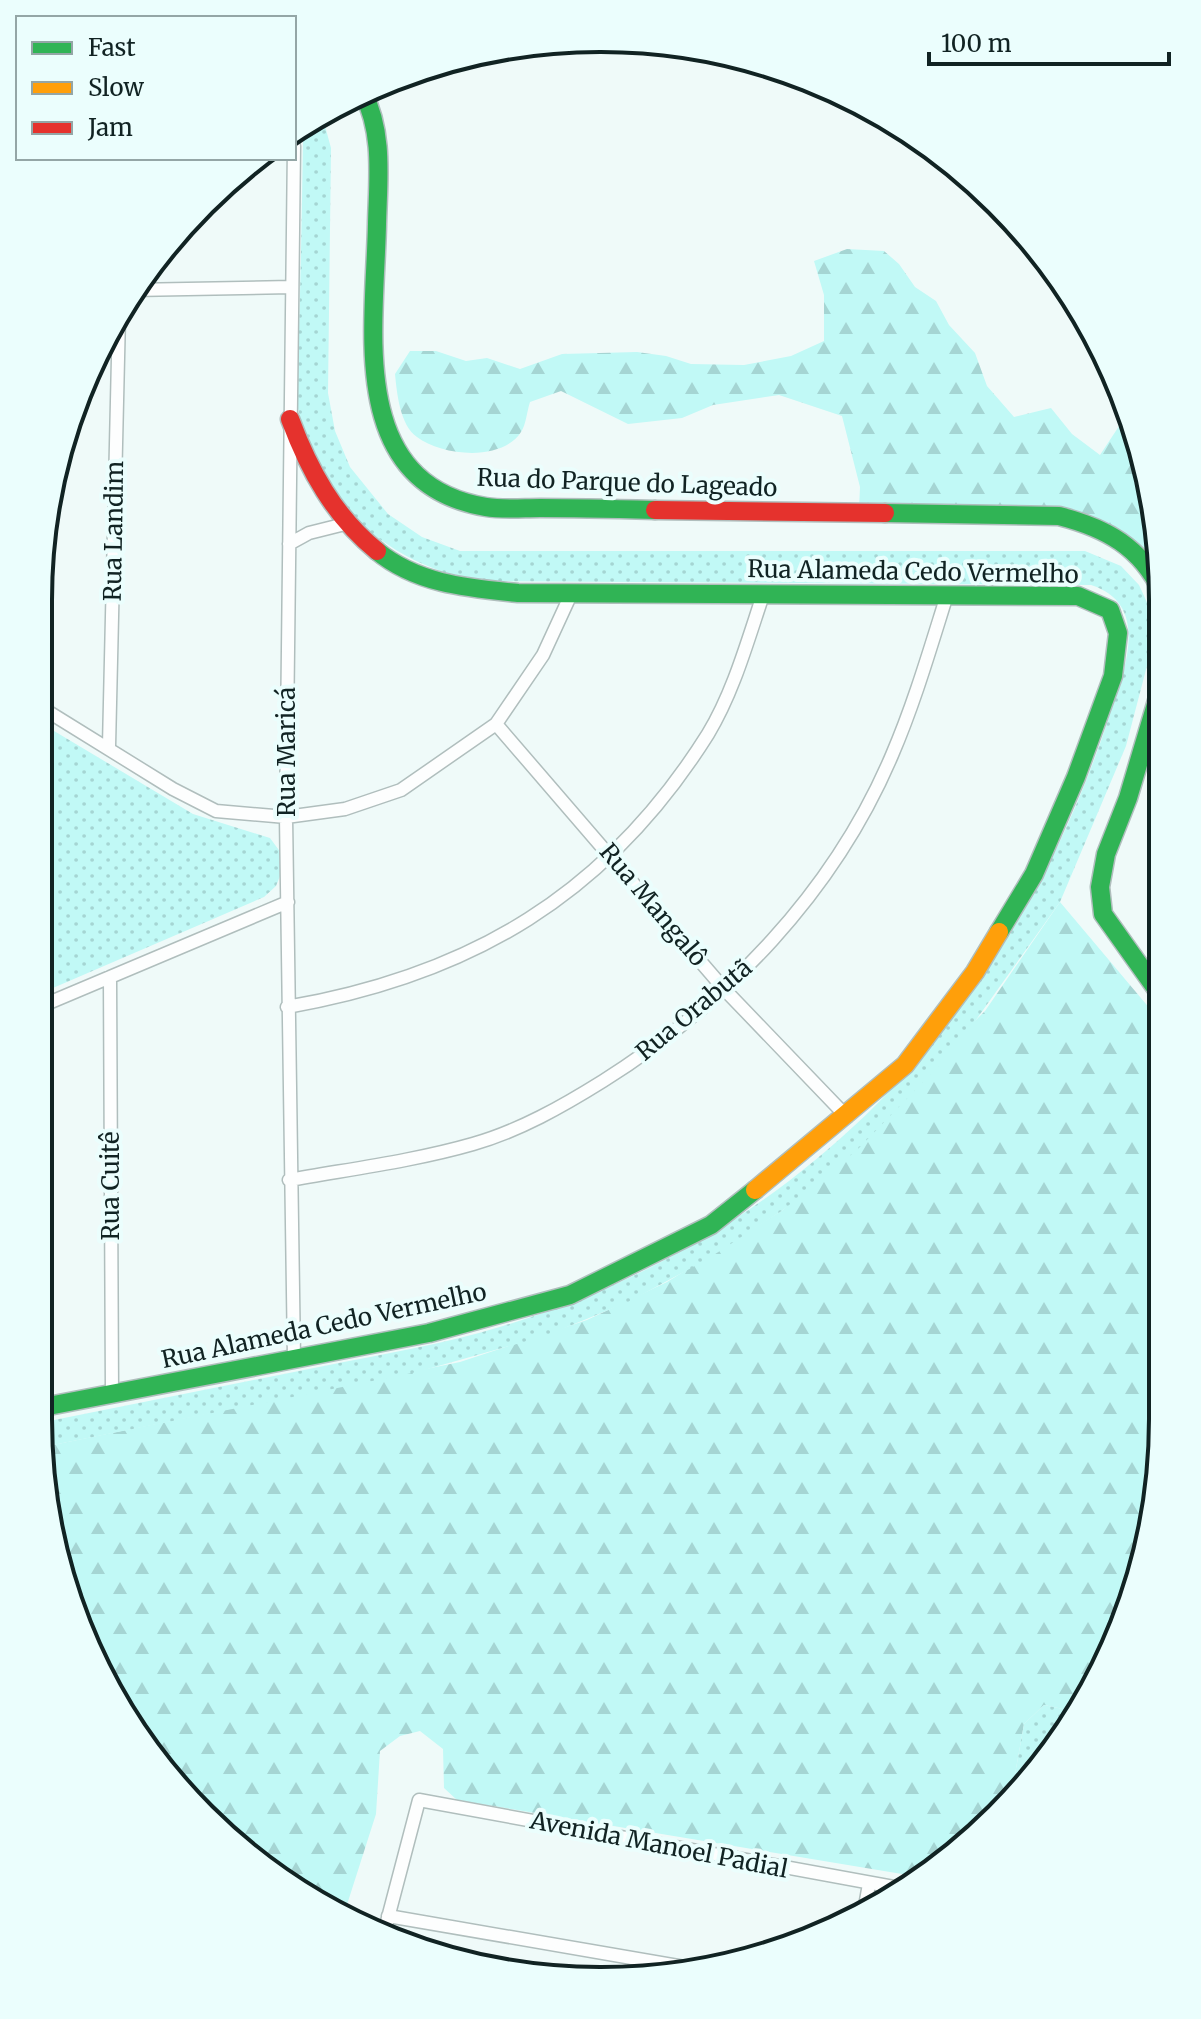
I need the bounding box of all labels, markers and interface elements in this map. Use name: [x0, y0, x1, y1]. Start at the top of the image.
legend: [16, 16, 296, 160]
scale bar: [929, 16, 1169, 66]
text: 100 m: [941, 28, 1012, 59]
text: Fast: [88, 32, 136, 63]
text: Slow: [88, 72, 144, 103]
text: Jam: [87, 112, 133, 143]
street label: Rua Landim: [97, 460, 130, 602]
street label: Rua do Parque do Lageado: [476, 462, 778, 503]
street label: Rua Alameda Cedo Vermelho: [747, 553, 1079, 590]
street label: Rua Maricá: [271, 687, 302, 817]
street label: Rua Mangalô: [593, 837, 714, 973]
street label: Rua Orabutã: [629, 952, 758, 1067]
street label: Rua Cuitê: [95, 1131, 126, 1241]
street label: Rua Alameda Cedo Vermelho: [159, 1276, 489, 1375]
street label: Avenida Manoel Padial: [527, 1804, 791, 1885]

